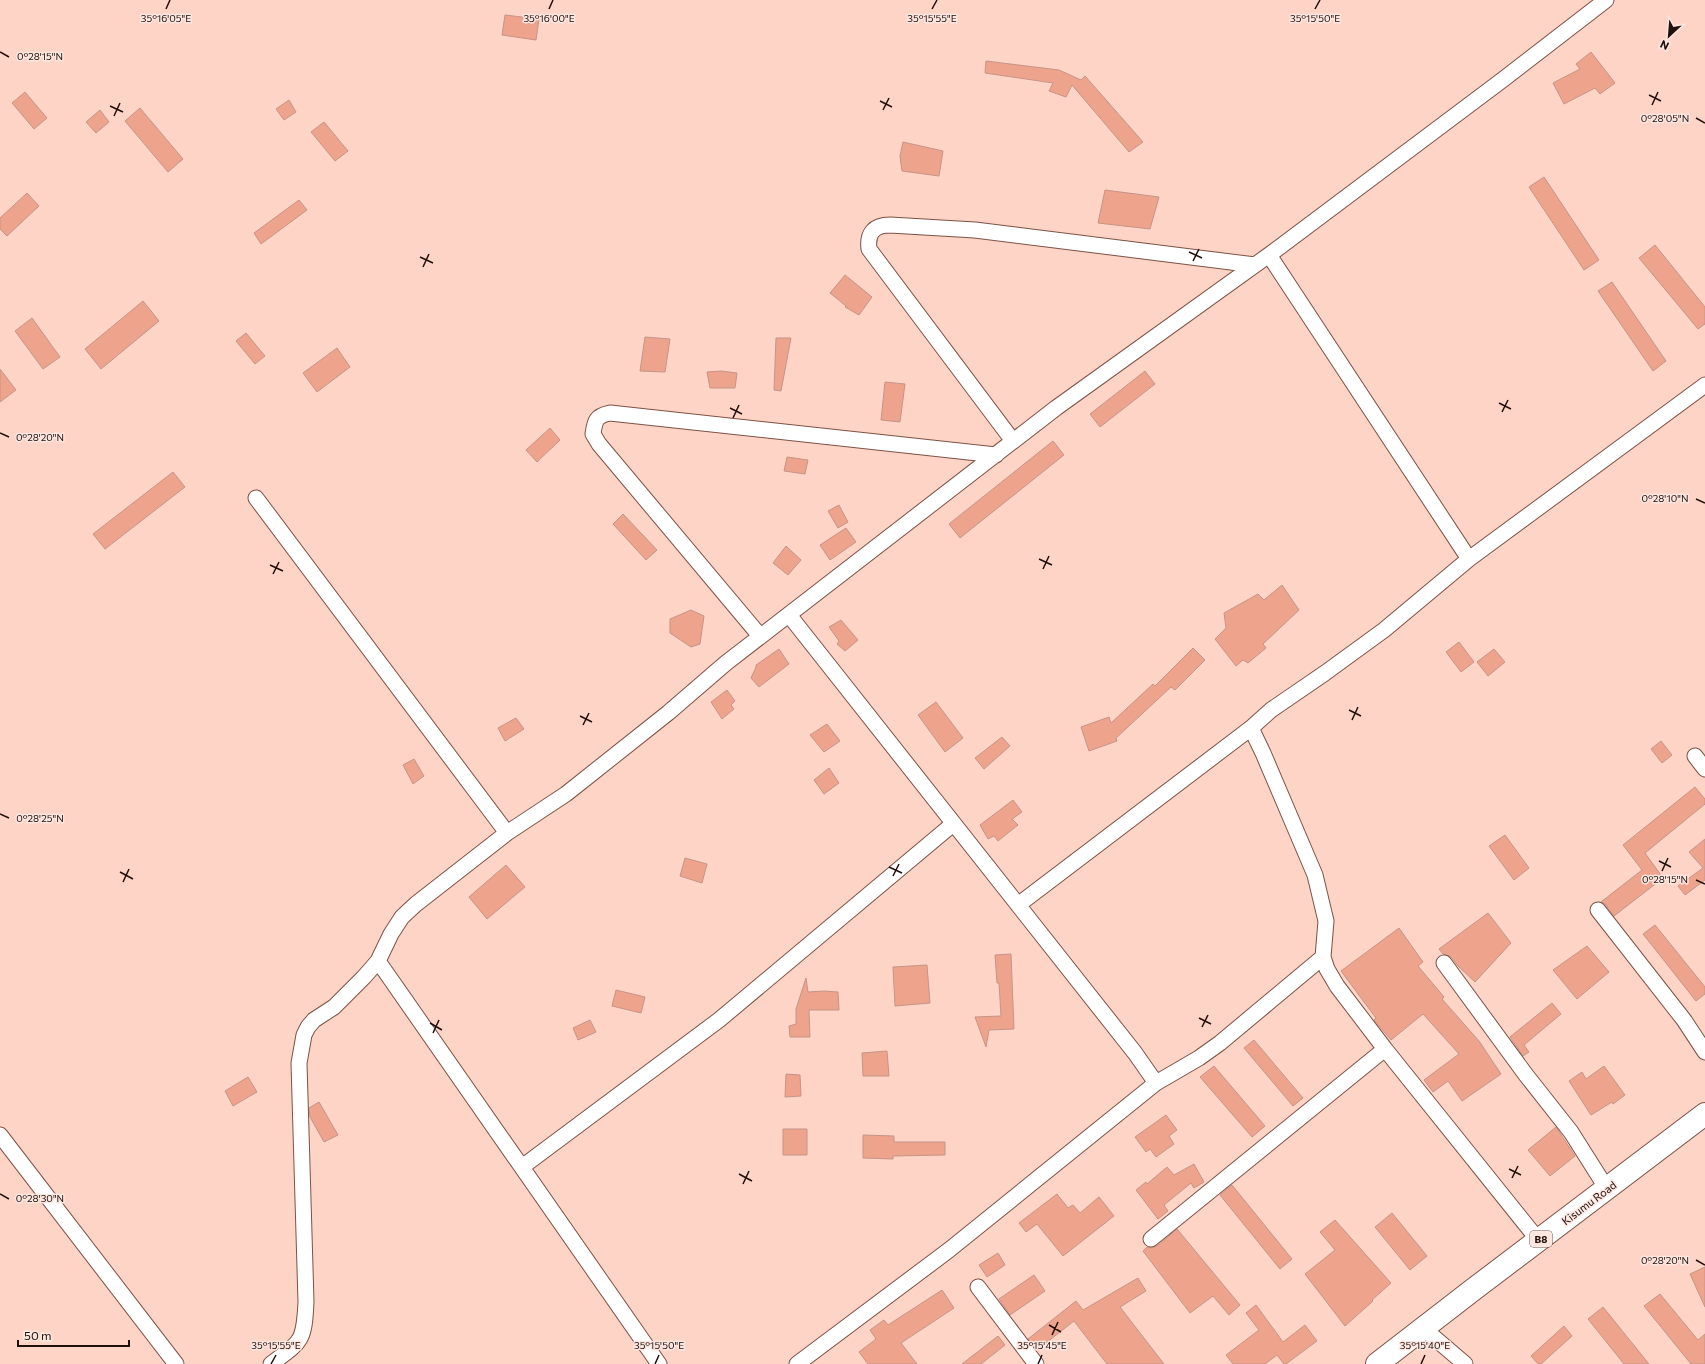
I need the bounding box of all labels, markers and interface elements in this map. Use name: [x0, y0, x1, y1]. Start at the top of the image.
text: 35°16'05"E: [141, 12, 191, 24]
text: 35°16'00"E: [523, 12, 575, 24]
text: 35°15'55"E: [907, 12, 957, 24]
text: 35°15'50"E: [1290, 12, 1340, 24]
north arrow: [1649, 16, 1689, 56]
text: N: [1658, 38, 1671, 53]
text: 0°28'15"N: [17, 50, 63, 62]
text: 0°28'05"N: [1641, 112, 1689, 124]
text: 0°28'20"N: [16, 431, 64, 443]
text: 0°28'10"N: [1642, 492, 1688, 504]
text: 0°28'25"N: [16, 812, 64, 824]
text: 0°28'15"N: [1642, 873, 1688, 885]
street label: Kisumu Road: [1559, 1178, 1619, 1227]
text: 0°28'30"N: [16, 1192, 64, 1204]
road number: B8: [1530, 1231, 1552, 1247]
text: 0°28'20"N: [1641, 1254, 1689, 1266]
scale bar: [18, 1322, 129, 1348]
text: 50 m: [24, 1328, 52, 1342]
text: 35°15'55"E: [251, 1339, 301, 1351]
text: 35°15'50"E: [634, 1339, 684, 1351]
text: 35°15'45"E: [1017, 1339, 1067, 1351]
text: 35°15'40"E: [1400, 1339, 1450, 1351]

